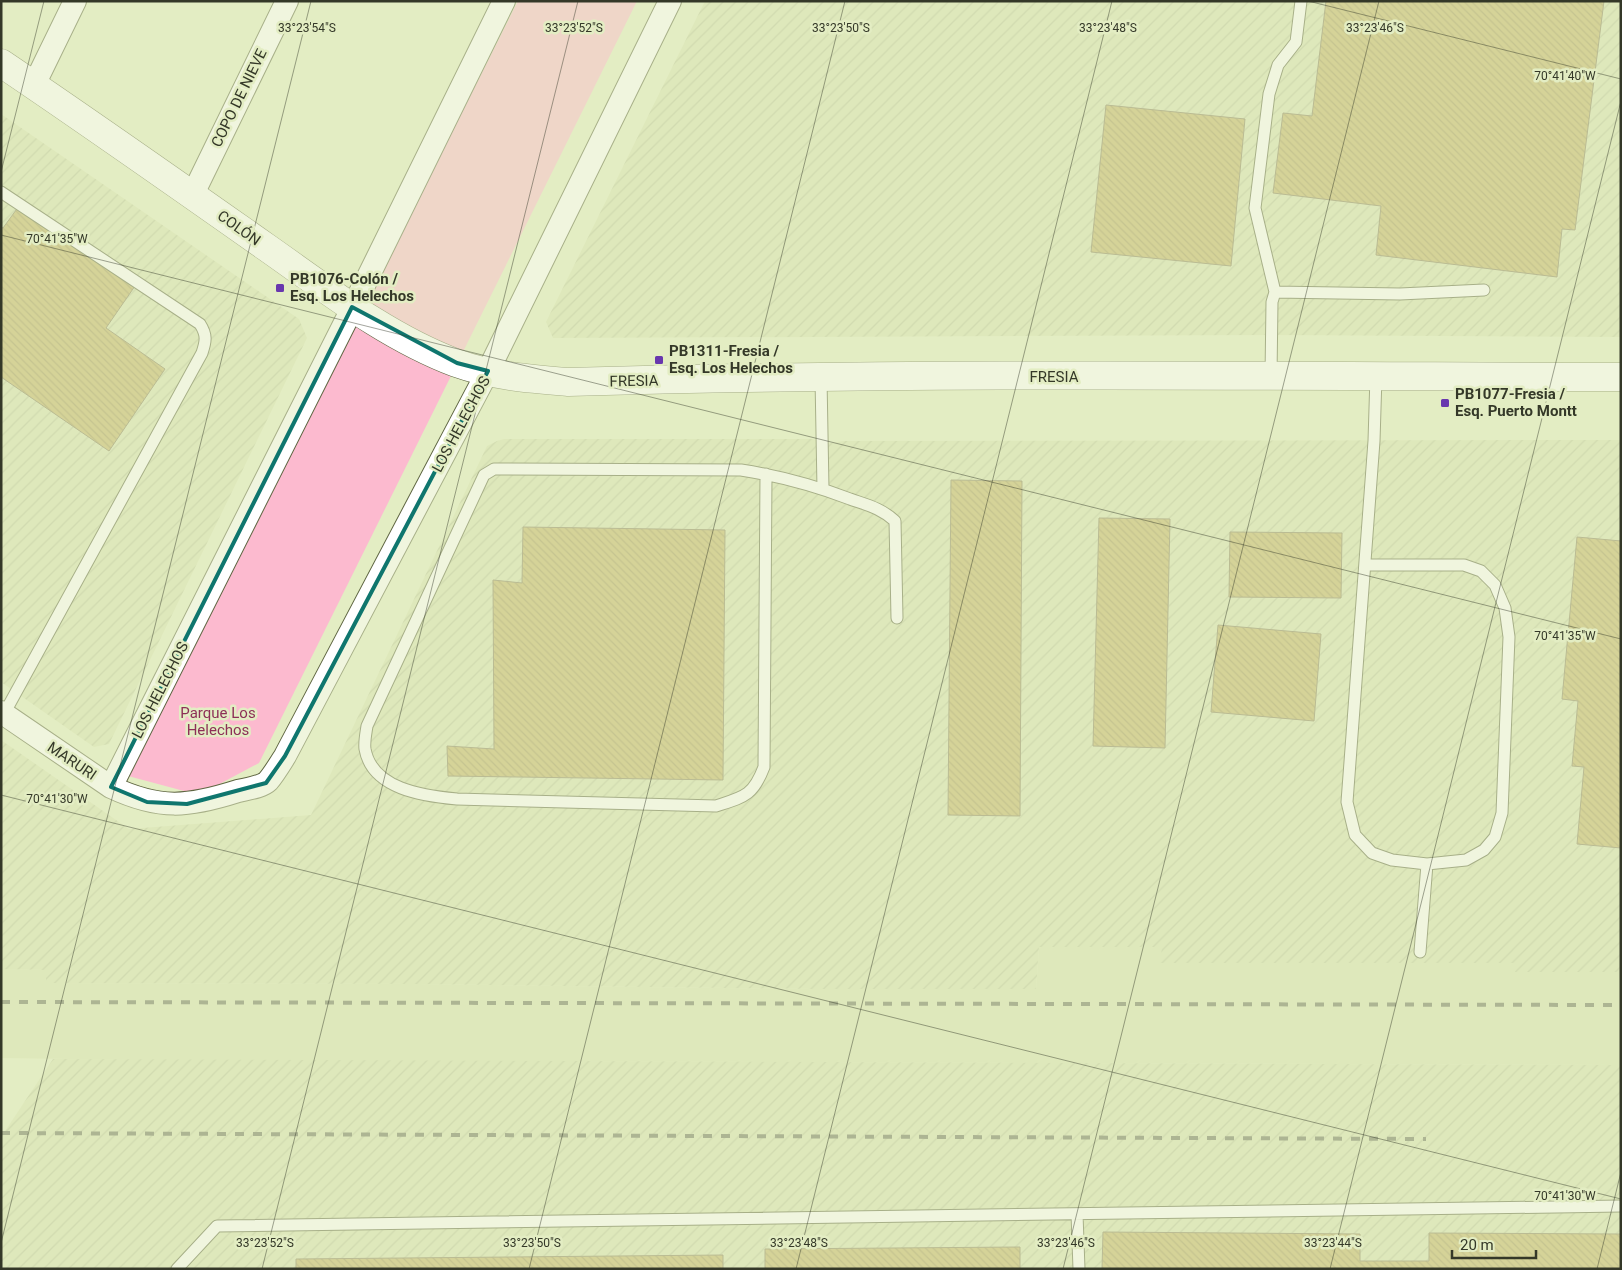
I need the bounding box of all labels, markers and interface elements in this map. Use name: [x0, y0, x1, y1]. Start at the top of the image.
text: 33°23'54"S: [278, 21, 336, 35]
text: 33°23'52"S: [545, 21, 603, 35]
text: 33°23'50"S: [812, 21, 870, 35]
text: 33°23'48"S: [1079, 21, 1137, 35]
text: 33°23'46"S: [1346, 21, 1404, 35]
street label: COPO DE NIEVE: [207, 46, 271, 150]
text: 70°41'40"W: [1534, 69, 1596, 83]
street label: COLÓN: [214, 207, 264, 249]
text: 70°41'35"W: [26, 232, 88, 246]
place label: PB1076-Colón / Esq. Los Helechos: [290, 270, 414, 305]
marker: PB1076-Colón / Esq. Los Helechos: [274, 282, 286, 294]
place label: PB1311-Fresia / Esq. Los Helechos: [669, 342, 793, 377]
marker: PB1311-Fresia / Esq. Los Helechos: [653, 354, 665, 366]
street label: FRESIA: [1030, 368, 1079, 386]
street label: FRESIA: [609, 372, 659, 390]
street label: LOS HELECHOS: [428, 373, 494, 475]
place label: PB1077-Fresia / Esq. Puerto Montt: [1455, 385, 1577, 420]
marker: PB1077-Fresia / Esq. Puerto Montt: [1439, 397, 1451, 409]
text: 70°41'35"W: [1534, 629, 1596, 643]
street label: LOS HELECHOS: [128, 639, 192, 741]
park label: Parque Los Helechos: [180, 704, 256, 739]
street label: MARURI: [44, 738, 100, 784]
text: 70°41'30"W: [26, 792, 88, 806]
text: 70°41'30"W: [1534, 1189, 1596, 1203]
scale bar: [1452, 1228, 1536, 1260]
text: 33°23'52"S: [236, 1236, 294, 1250]
text: 33°23'50"S: [503, 1236, 561, 1250]
text: 33°23'48"S: [770, 1236, 828, 1250]
text: 33°23'46"S: [1037, 1236, 1095, 1250]
text: 33°23'44"S: [1304, 1236, 1362, 1250]
text: 20 m: [1460, 1236, 1494, 1254]

